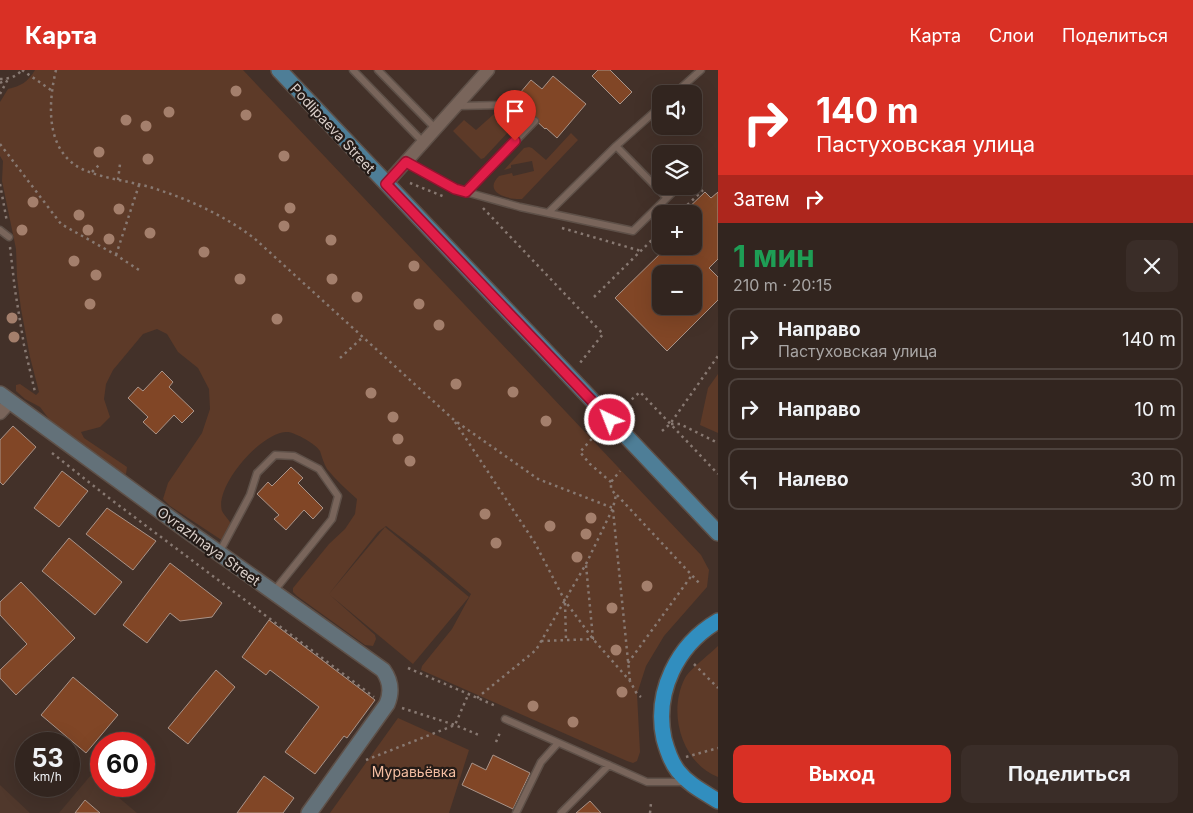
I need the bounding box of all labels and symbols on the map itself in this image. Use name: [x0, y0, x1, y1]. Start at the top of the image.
street label: Podlipaeva Street: [287, 80, 379, 177]
pin: [494, 90, 536, 141]
position arrow: [583, 393, 635, 445]
street label: Ovrazhnaya Street: [154, 503, 264, 589]
speed limit sign: 60: [90, 732, 155, 797]
park label: Муравьёвка: [372, 763, 456, 780]

